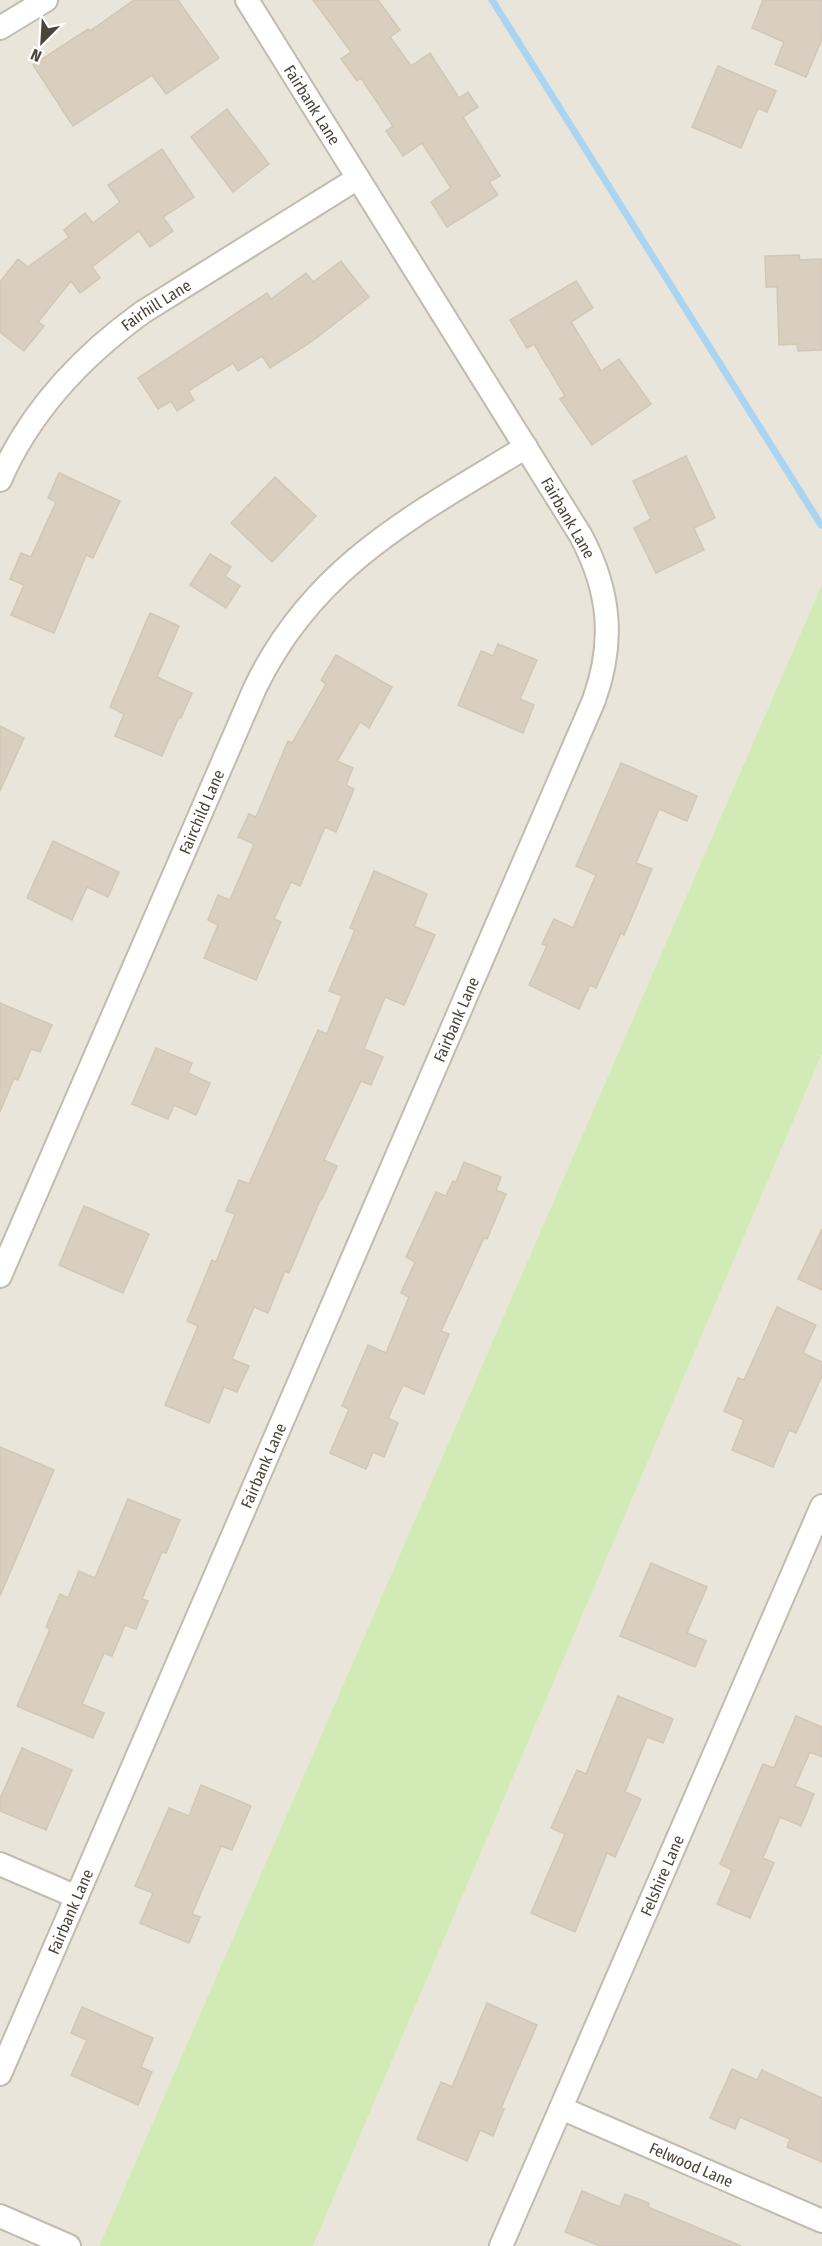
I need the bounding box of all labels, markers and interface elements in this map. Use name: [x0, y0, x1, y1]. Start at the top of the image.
north arrow: [12, 12, 72, 72]
text: N: [28, 45, 44, 66]
street label: Fairbank Lane: [280, 62, 344, 148]
street label: Fairhill Lane: [117, 275, 194, 335]
street label: Fairbank Lane: [537, 474, 599, 562]
street label: Fairchild Lane: [175, 767, 228, 857]
street label: Fairbank Lane: [429, 974, 483, 1065]
street label: Fairbank Lane: [236, 1420, 290, 1511]
street label: Felshire Lane: [636, 1832, 688, 1919]
street label: Fairbank Lane: [44, 1866, 97, 1957]
street label: Felwood Lane: [646, 2138, 736, 2191]

